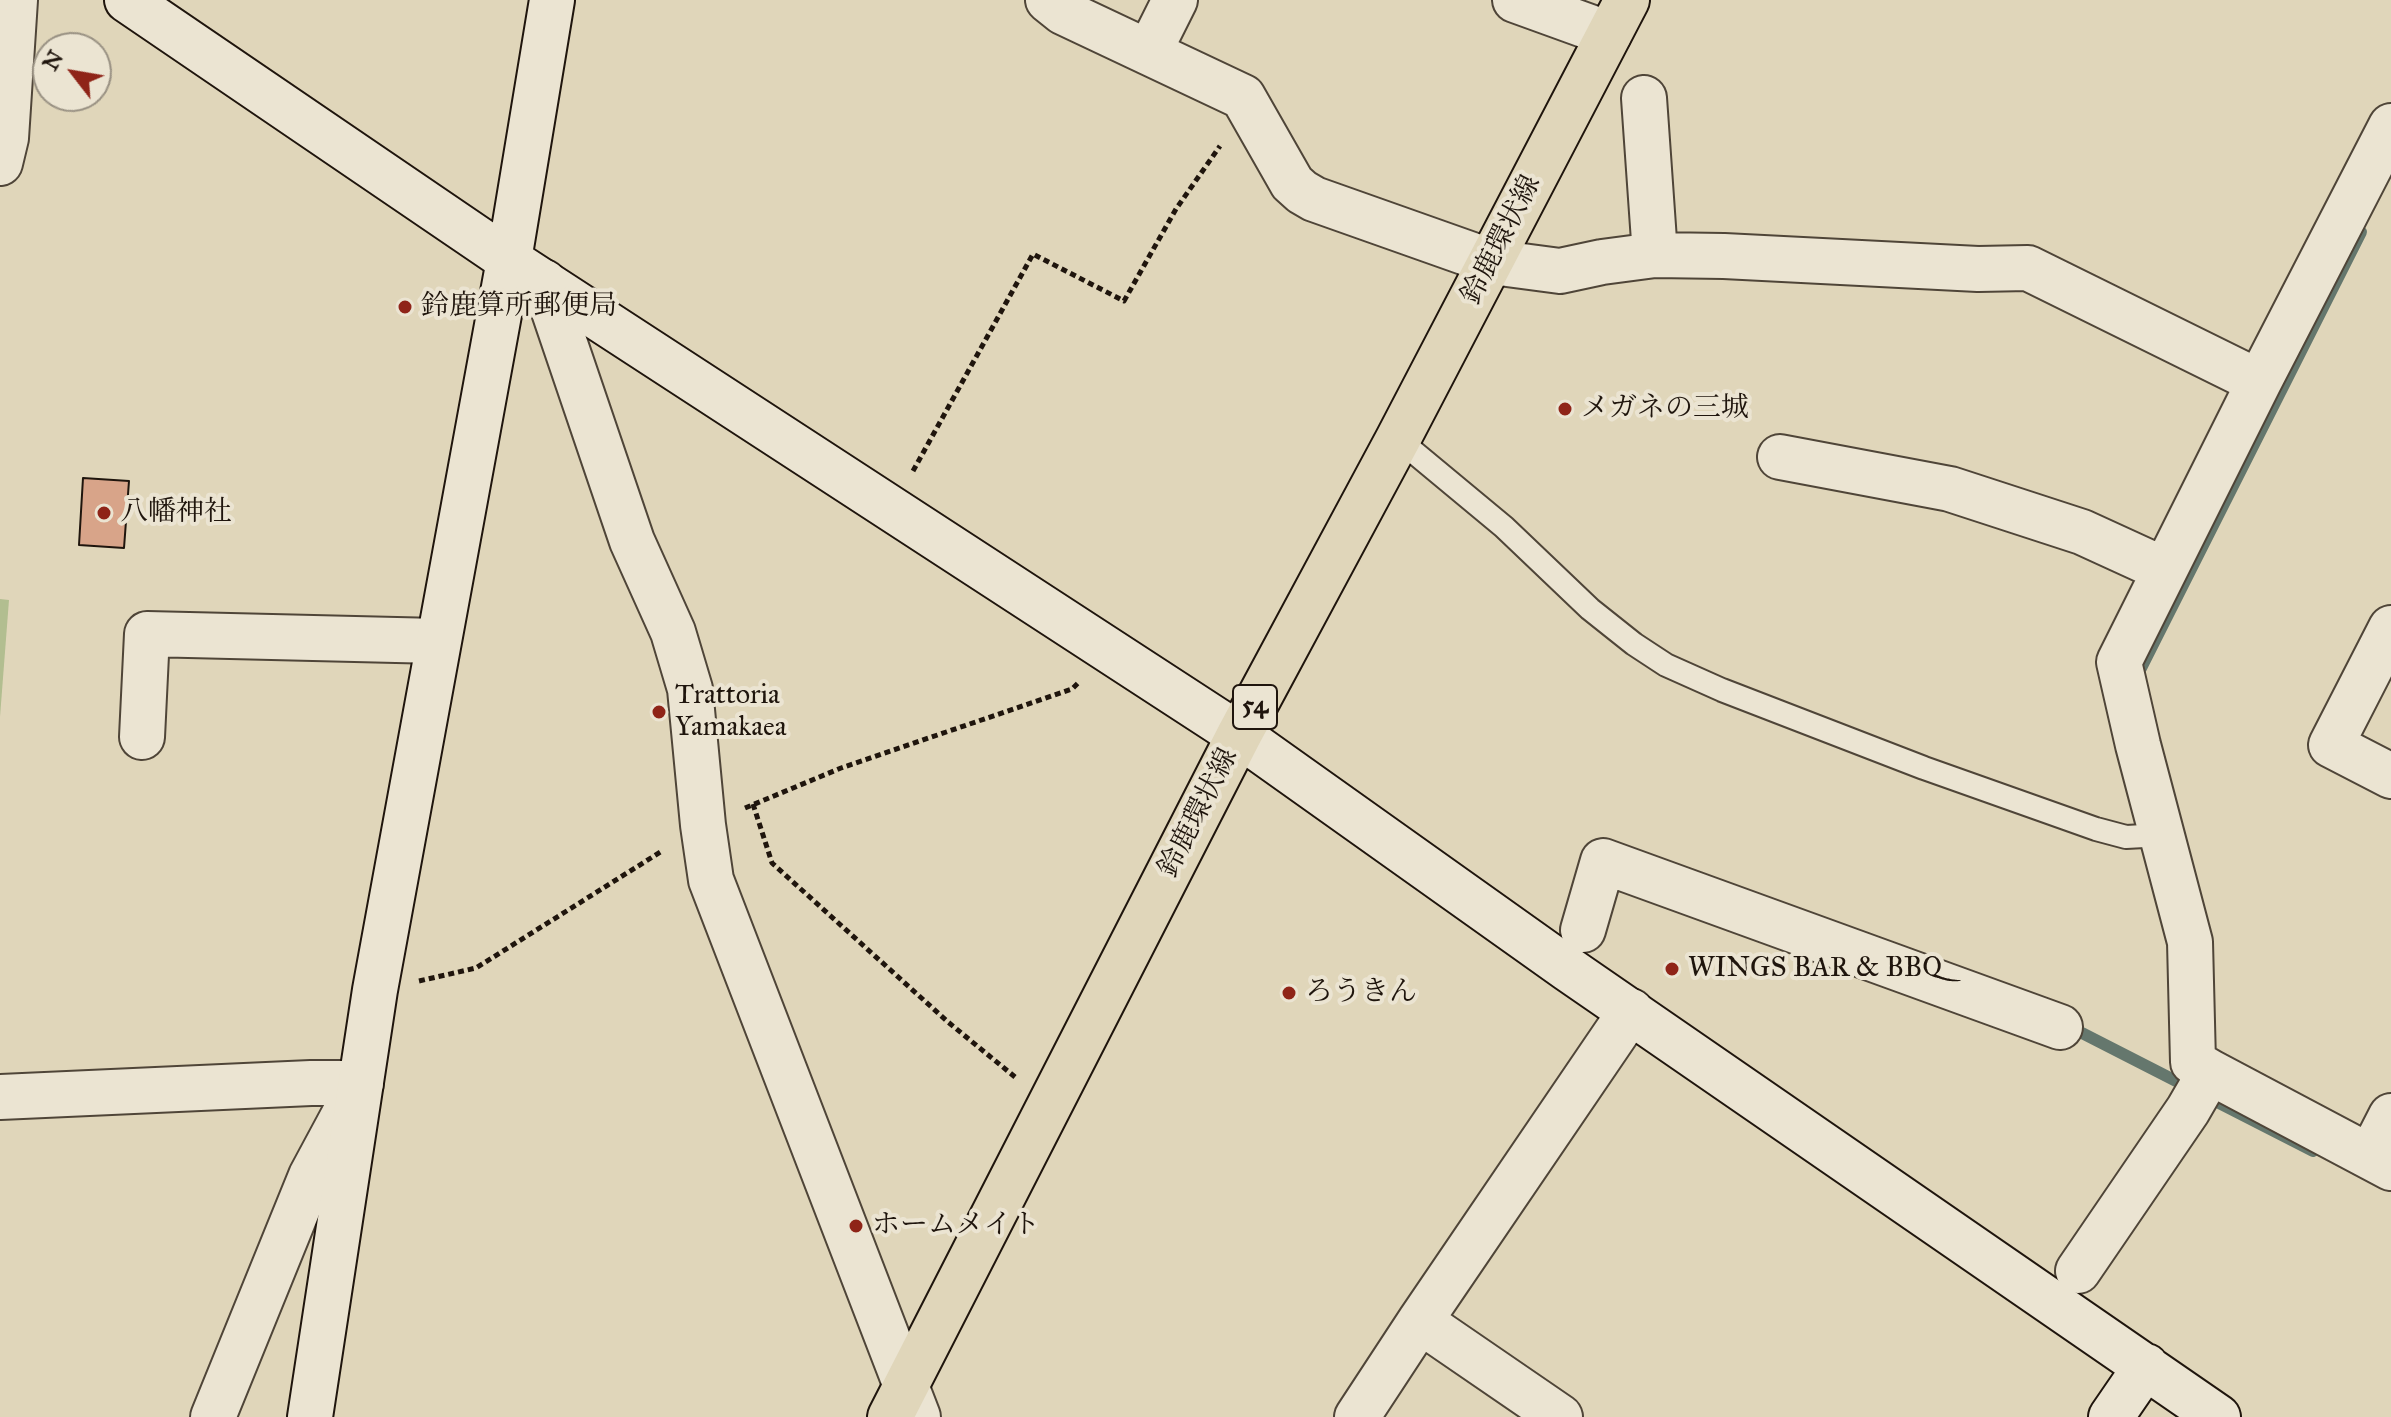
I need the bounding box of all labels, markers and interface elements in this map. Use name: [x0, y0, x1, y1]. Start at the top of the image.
north arrow: [32, 32, 112, 112]
text: N: [36, 45, 69, 75]
street label: 鈴鹿環状線: [1455, 170, 1549, 310]
place label: 鈴鹿算所郵便局: [421, 290, 617, 324]
marker: 鈴鹿算所郵便局: [396, 298, 414, 316]
place label: メガネの三城: [1581, 392, 1749, 426]
marker: メガネの三城: [1556, 400, 1574, 418]
place label: 八幡神社: [120, 496, 232, 530]
marker: 八幡神社: [95, 504, 113, 522]
place label: Trattoria Yamakaea: [675, 679, 787, 745]
road number: 54: [1233, 685, 1277, 729]
marker: Trattoria Yamakaea: [650, 703, 668, 721]
street label: 鈴鹿環状線: [1152, 743, 1246, 883]
place label: WINGS BAR & BBQ: [1688, 952, 1942, 986]
marker: WINGS BAR & BBQ: [1663, 960, 1681, 978]
place label: ろうきん: [1305, 976, 1417, 1010]
marker: ろうきん: [1280, 984, 1298, 1002]
place label: ホームメイト: [872, 1209, 1040, 1243]
marker: ホームメイト: [847, 1217, 865, 1235]

